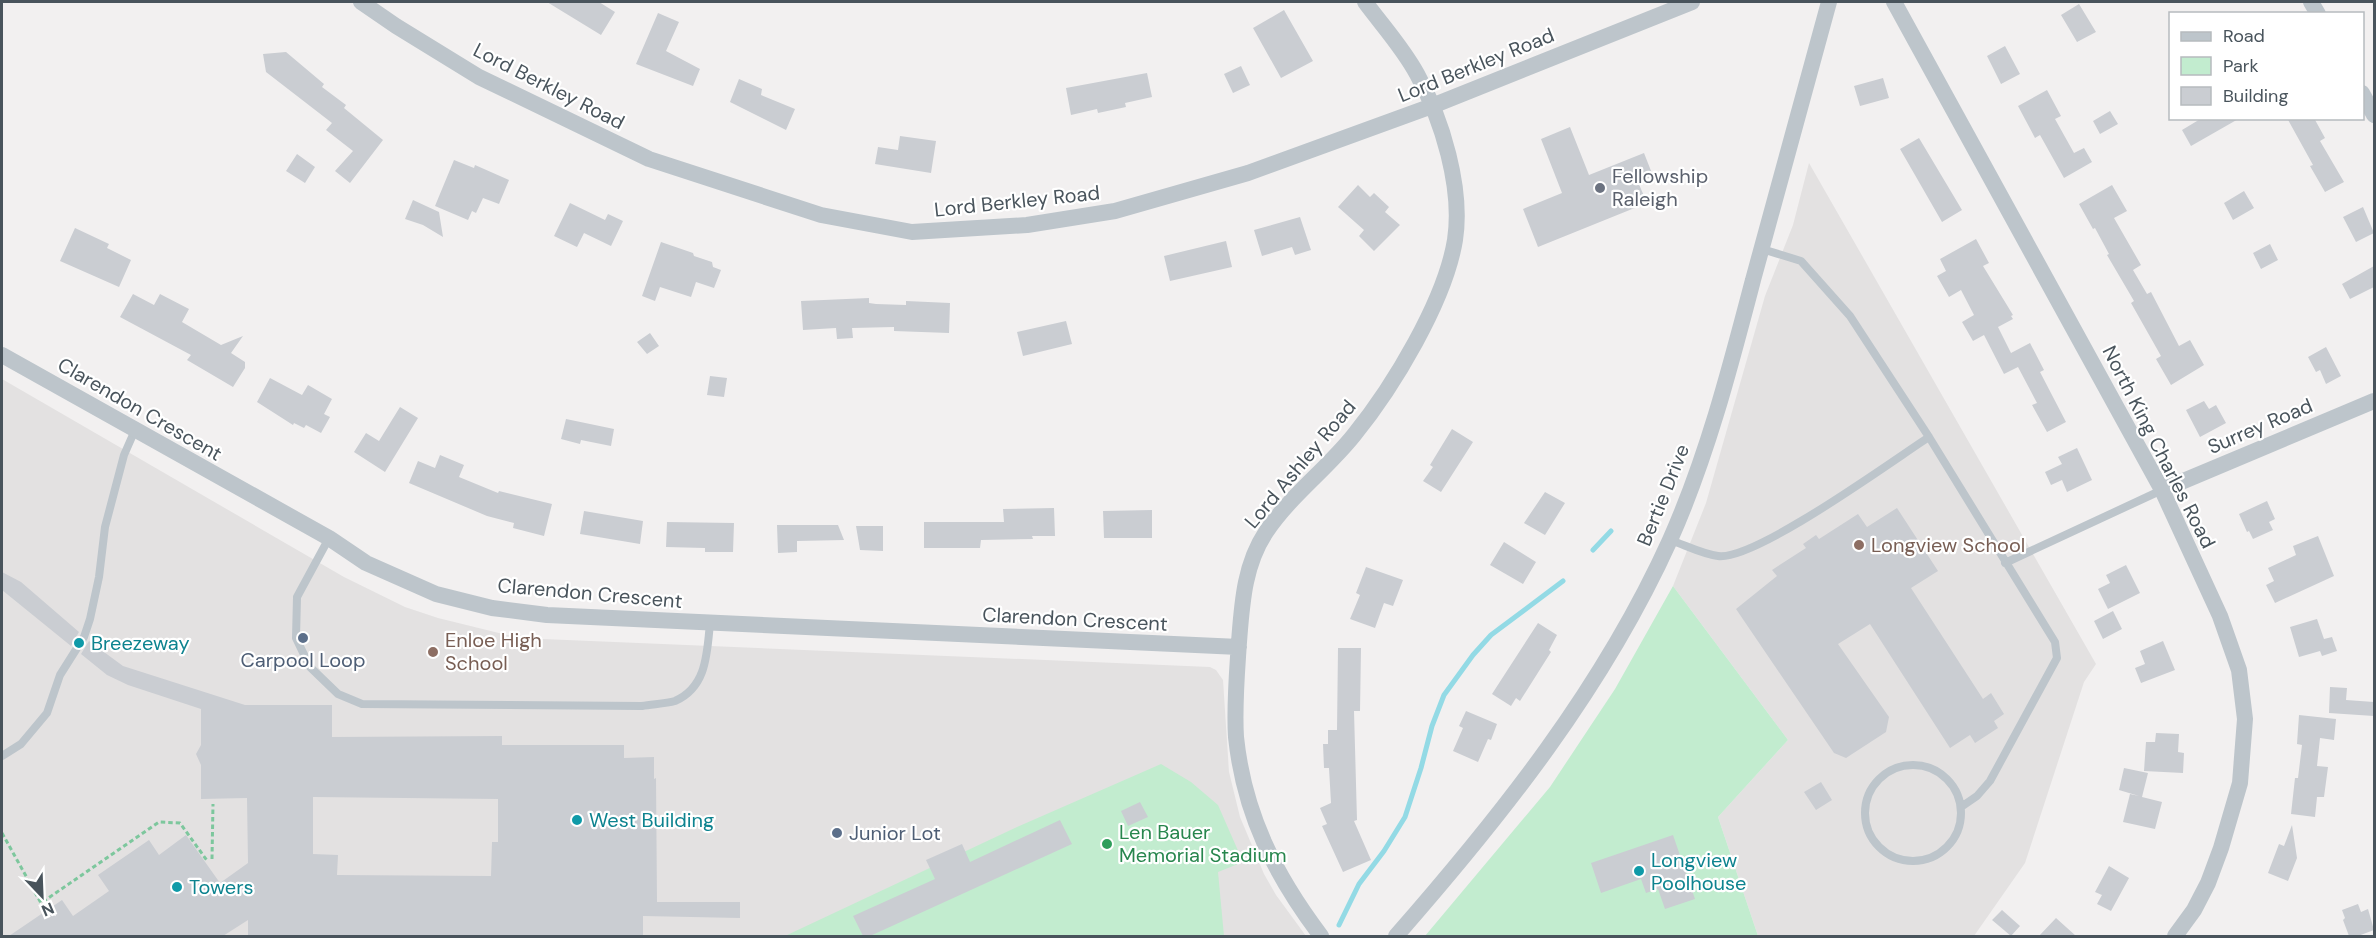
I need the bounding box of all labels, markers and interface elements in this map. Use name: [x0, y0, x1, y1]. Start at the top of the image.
legend: [2169, 12, 2364, 120]
street label: Lord Berkley Road: [1394, 22, 1558, 108]
text: Road: [2223, 24, 2265, 48]
street label: Lord Berkley Road: [469, 37, 629, 135]
text: Park: [2223, 54, 2259, 78]
text: Building: [2223, 84, 2288, 108]
place label: Fellowship Raleigh: [1612, 163, 1708, 212]
street label: Lord Berkley Road: [933, 179, 1101, 223]
marker: Fellowship Raleigh: [1593, 181, 1607, 195]
street label: North King Charles Road: [2097, 341, 2221, 553]
street label: Clarendon Crescent: [53, 351, 227, 467]
street label: Surrey Road: [2204, 392, 2316, 460]
street label: Lord Ashley Road: [1239, 394, 1361, 534]
street label: Bertie Drive: [1631, 440, 1695, 550]
place label: Longview School: [1871, 532, 2025, 558]
marker: Longview School: [1852, 538, 1866, 552]
street label: Clarendon Crescent: [496, 572, 684, 614]
street label: Clarendon Crescent: [982, 601, 1169, 637]
place label: Enloe High School: [445, 627, 542, 676]
place label: Breezeway: [91, 630, 190, 656]
marker: Carpool Loop: [296, 631, 310, 645]
marker: Breezeway: [72, 636, 86, 650]
marker: Enloe High School: [426, 645, 440, 659]
place label: Carpool Loop: [241, 647, 366, 673]
place label: West Building: [589, 807, 714, 833]
marker: West Building: [570, 813, 584, 827]
place label: Len Bauer Memorial Stadium: [1119, 819, 1287, 868]
place label: Junior Lot: [849, 820, 941, 846]
marker: Junior Lot: [830, 826, 844, 840]
marker: Len Bauer Memorial Stadium: [1100, 837, 1114, 851]
place label: Longview Poolhouse: [1651, 847, 1746, 896]
marker: Longview Poolhouse: [1632, 864, 1646, 878]
north arrow: [12, 866, 72, 926]
place label: Towers: [189, 874, 254, 900]
marker: Towers: [170, 880, 184, 894]
text: N: [38, 897, 57, 921]

